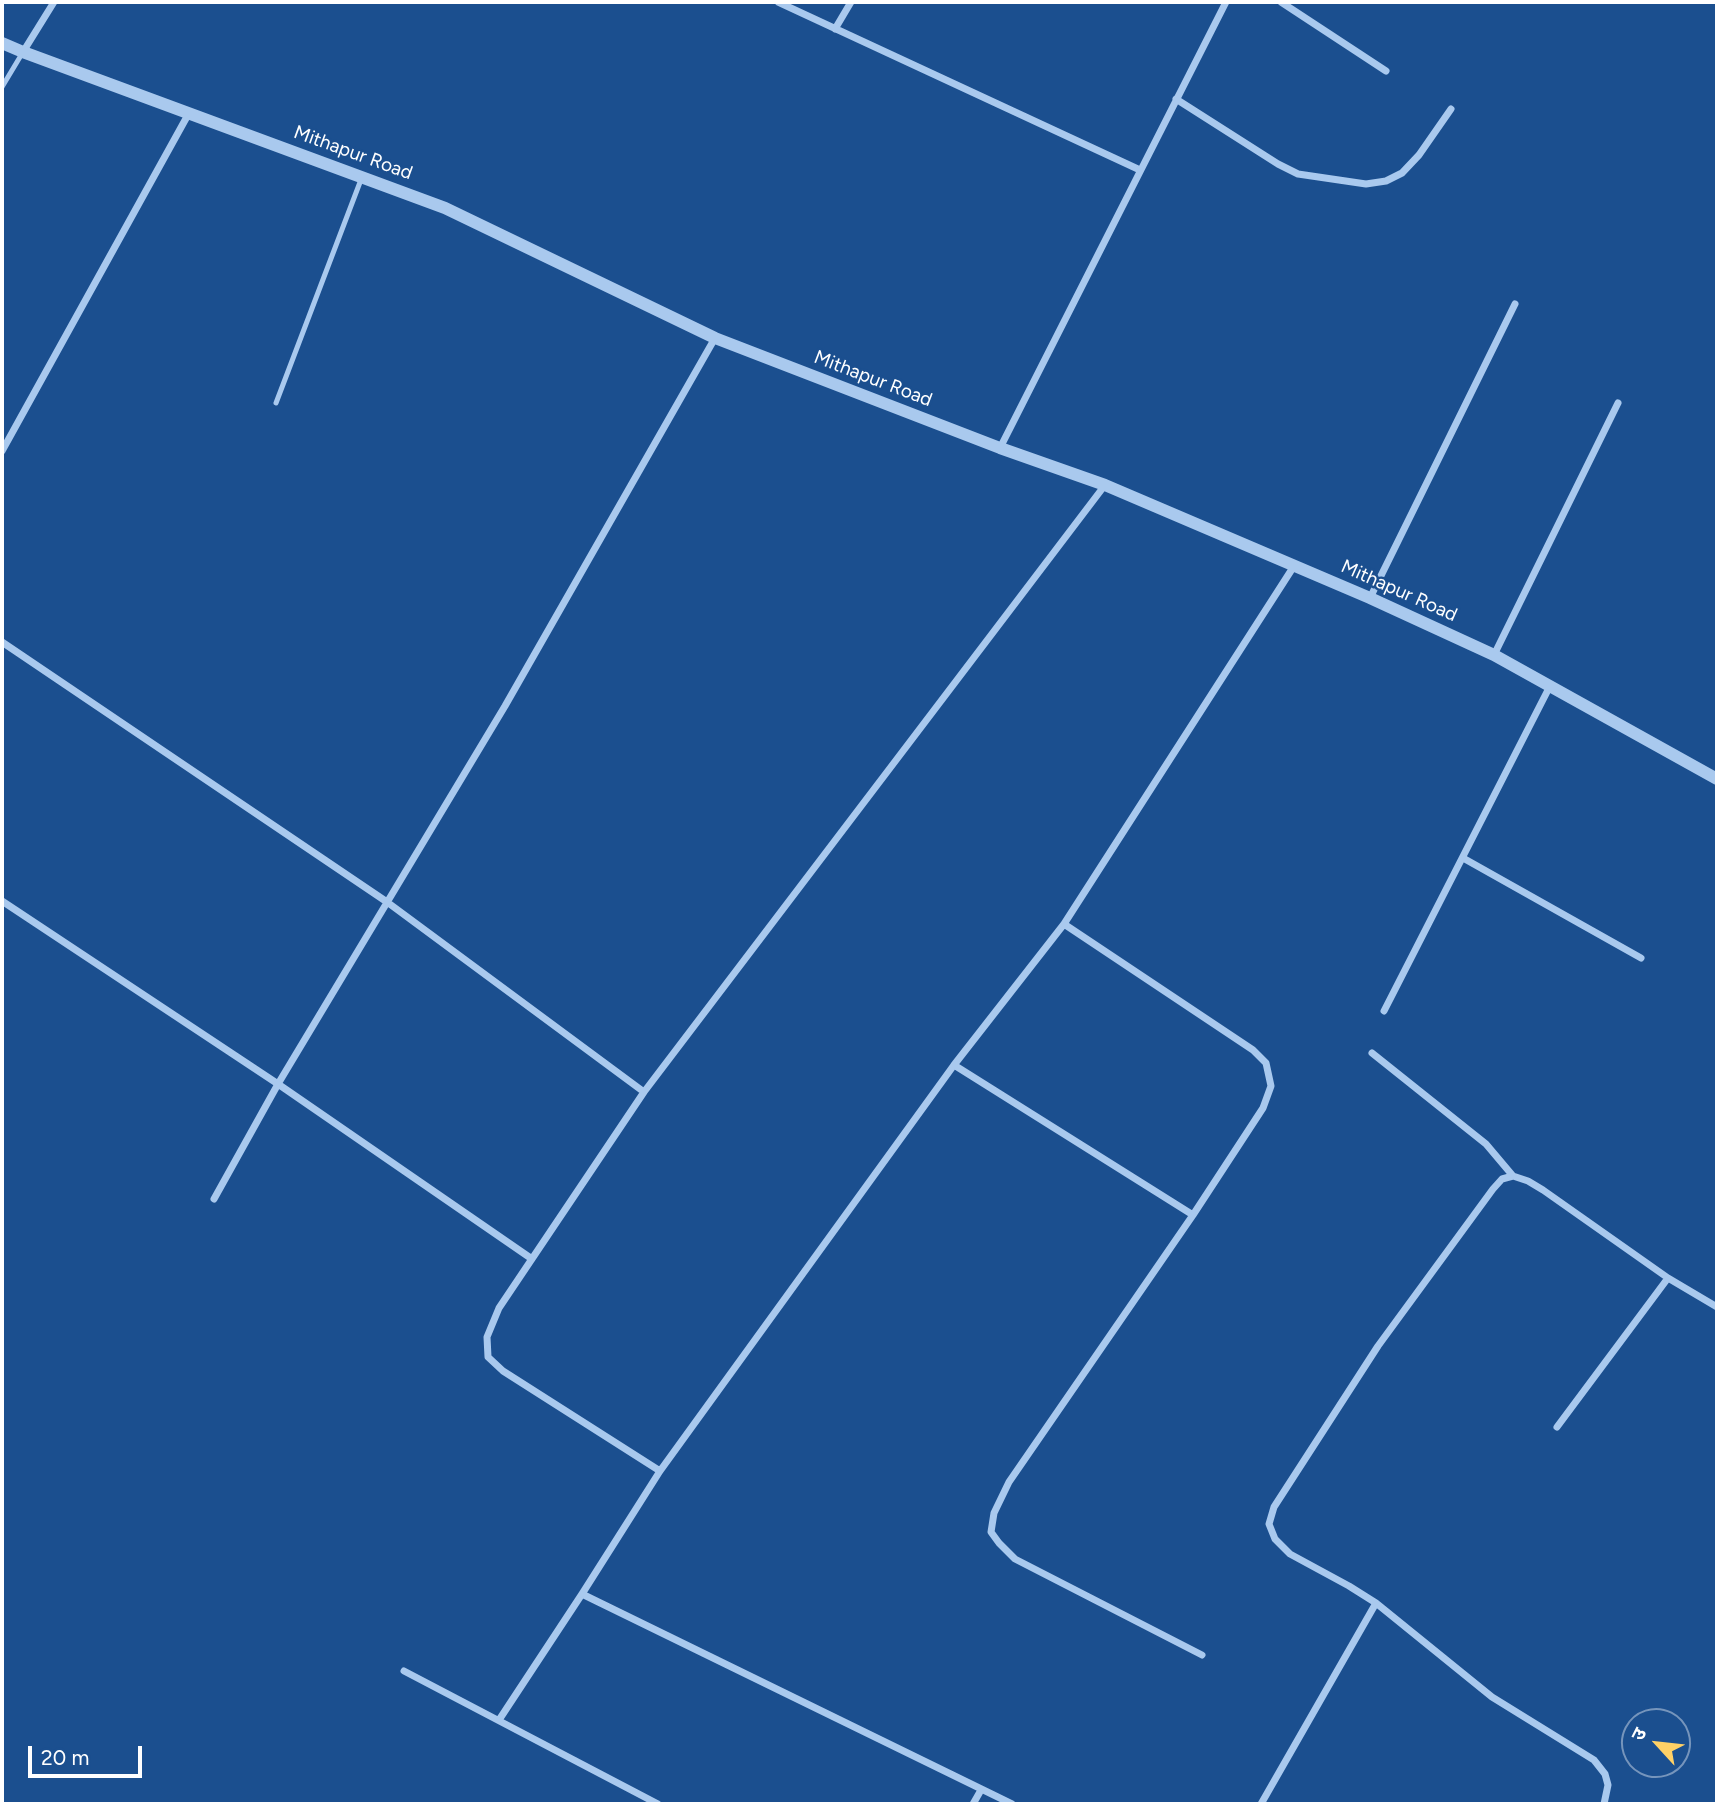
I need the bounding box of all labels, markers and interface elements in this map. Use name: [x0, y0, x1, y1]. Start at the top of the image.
street label: Mithapur Road: [291, 121, 415, 185]
street label: Mithapur Road: [811, 346, 935, 412]
street label: Mithapur Road: [1337, 555, 1461, 627]
north arrow: [1621, 1708, 1691, 1778]
text: उ: [1626, 1724, 1651, 1744]
scale bar: [32, 1732, 145, 1776]
text: 20 m: [41, 1745, 89, 1770]

